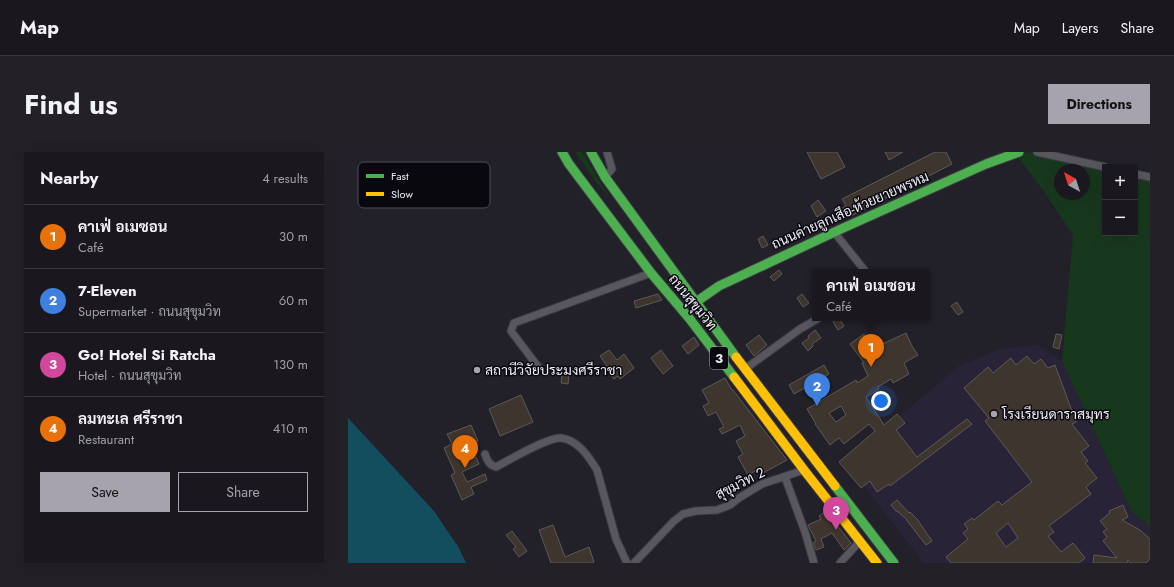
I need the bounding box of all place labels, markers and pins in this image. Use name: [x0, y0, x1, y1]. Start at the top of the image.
pin: 1: [858, 334, 884, 367]
place label: สถานีวิจัยประมงศรีราชา: [485, 360, 622, 380]
marker: สถานีวิจัยประมงศรีราชา: [472, 365, 482, 375]
pin: 2: [804, 373, 830, 406]
place label: โรงเรียนดาราสมุทร: [1001, 404, 1110, 424]
marker: โรงเรียนดาราสมุทร: [989, 409, 999, 419]
pin: 4: [452, 435, 478, 468]
pin: 3: [823, 497, 849, 530]

